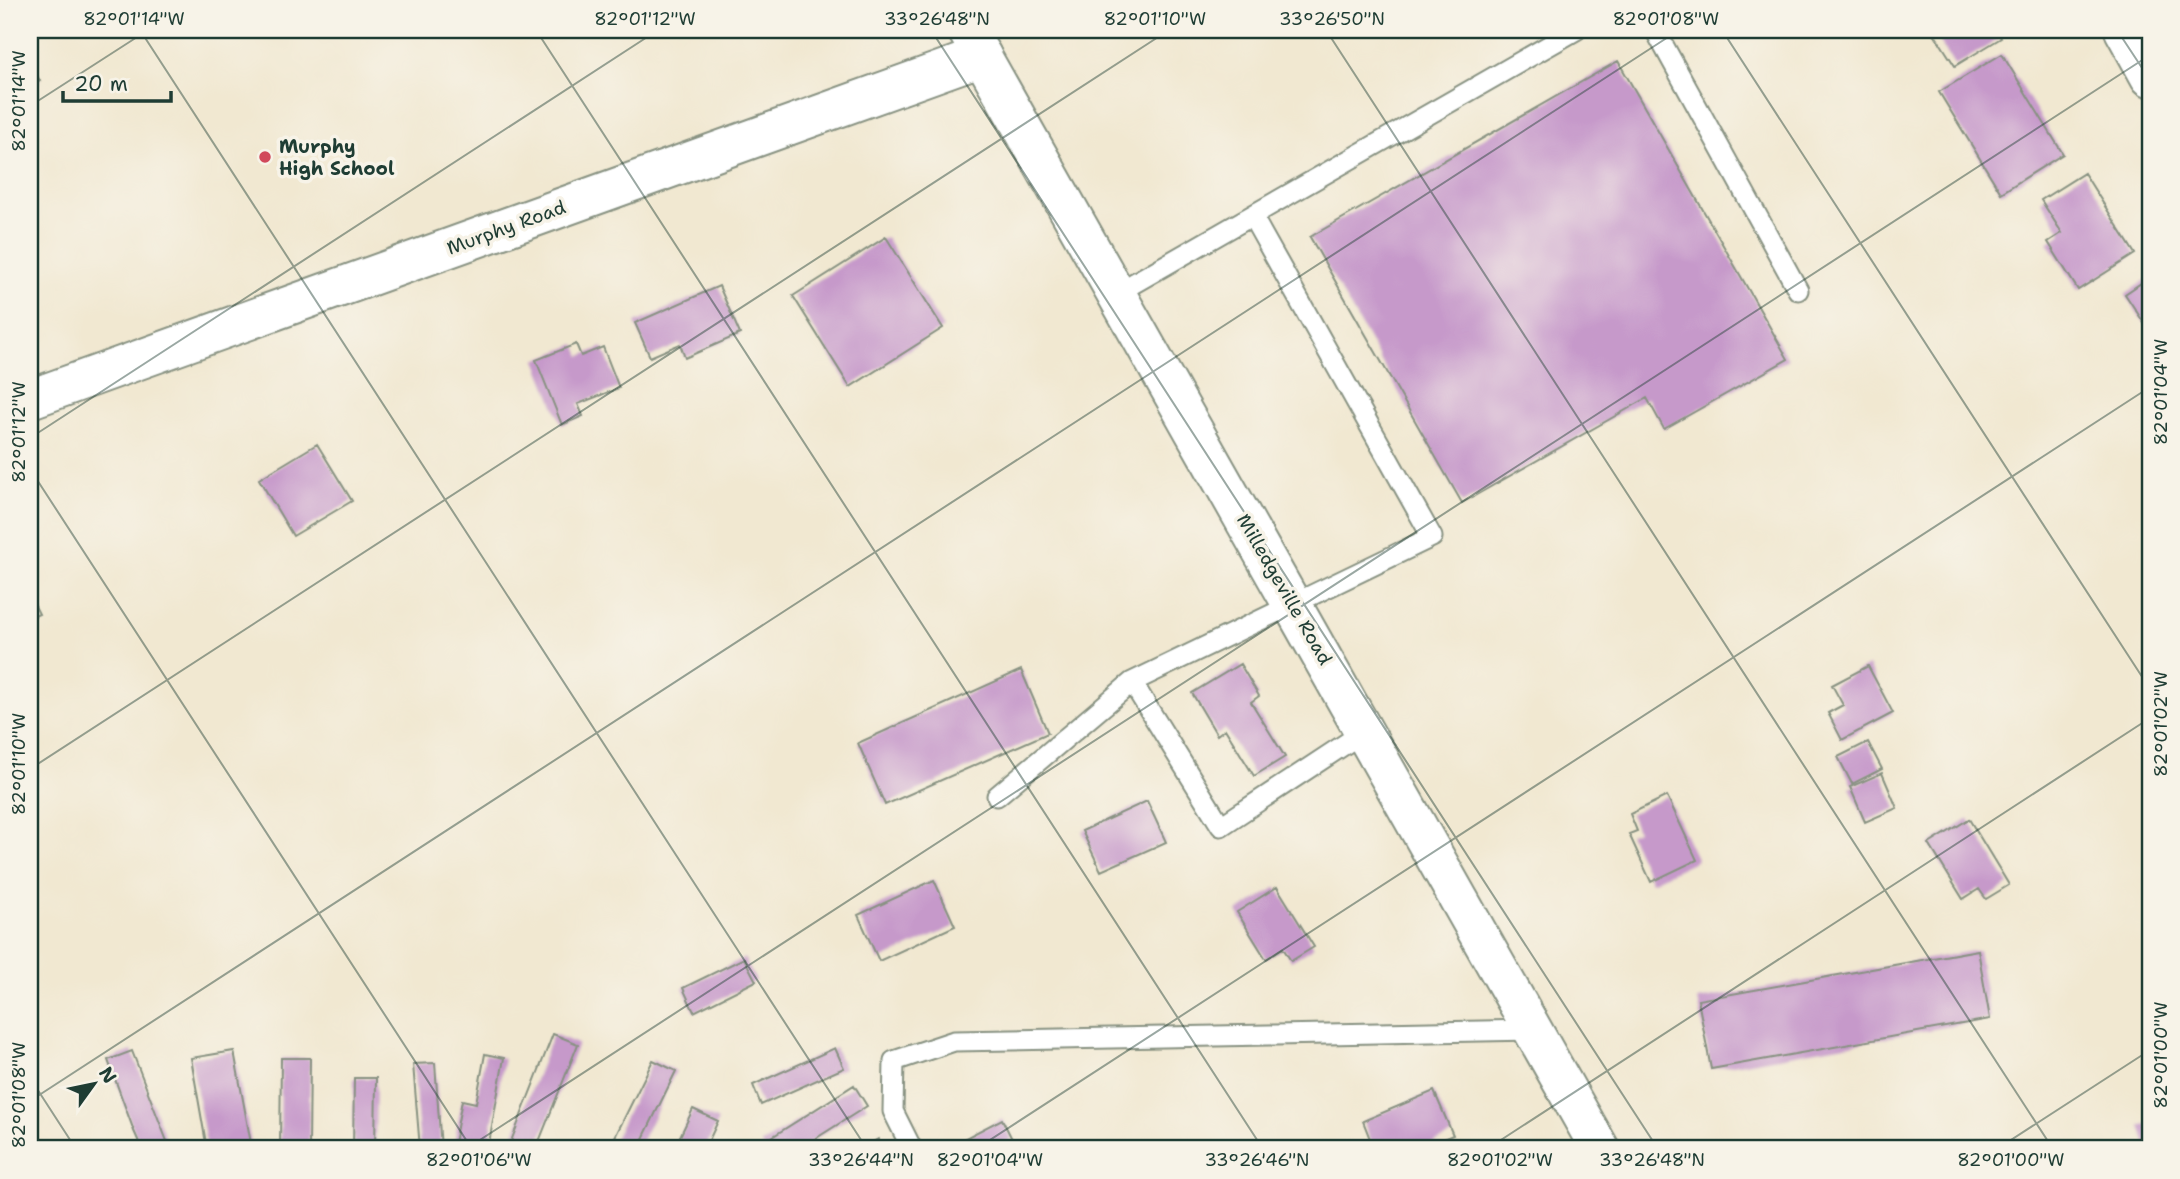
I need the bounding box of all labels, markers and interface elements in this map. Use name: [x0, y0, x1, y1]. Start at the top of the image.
text: 82°01'14"W: [83, 7, 185, 31]
text: 82°01'12"W: [594, 7, 696, 31]
text: 33°26'48"N: [884, 7, 990, 31]
text: 82°01'10"W: [1104, 7, 1206, 31]
text: 33°26'50"N: [1279, 7, 1385, 31]
text: 82°01'08"W: [1613, 7, 1719, 31]
text: 82°01'14"W: [7, 50, 31, 152]
scale bar: [63, 60, 172, 104]
text: 20 m: [74, 70, 128, 98]
place label: Murphy High School: [279, 134, 395, 181]
marker: Murphy High School: [257, 149, 273, 165]
street label: Murphy Road: [443, 194, 569, 261]
text: 82°01'04"W: [2149, 339, 2173, 445]
text: 82°01'12"W: [7, 381, 31, 483]
street label: Milledgeville Road: [1231, 509, 1338, 669]
text: 82°01'02"W: [2149, 671, 2173, 777]
text: 82°01'10"W: [7, 713, 31, 815]
text: 82°01'00"W: [2149, 1001, 2173, 1109]
text: 82°01'08"W: [7, 1042, 31, 1148]
north arrow: [60, 1050, 130, 1120]
text: N: [93, 1062, 122, 1088]
text: 82°01'06"W: [426, 1148, 532, 1172]
text: 33°26'44"N: [808, 1148, 914, 1172]
text: 82°01'04"W: [937, 1148, 1043, 1172]
text: 33°26'46"N: [1204, 1148, 1310, 1172]
text: 82°01'02"W: [1447, 1148, 1553, 1172]
text: 33°26'48"N: [1599, 1148, 1705, 1172]
text: 82°01'00"W: [1957, 1148, 2065, 1172]

